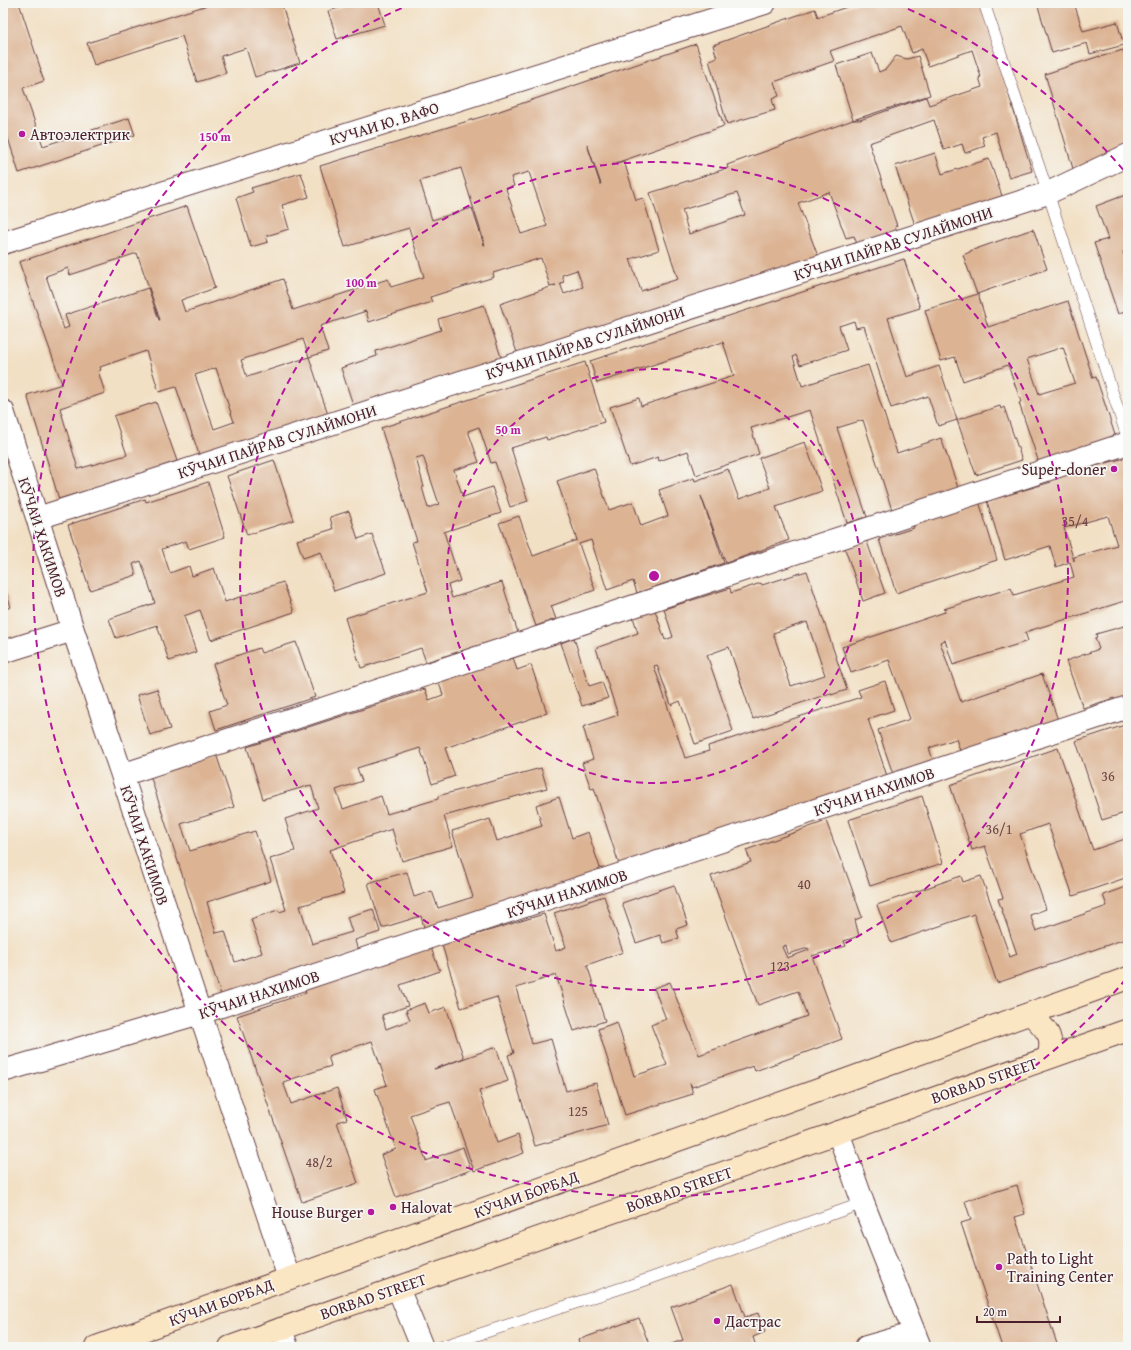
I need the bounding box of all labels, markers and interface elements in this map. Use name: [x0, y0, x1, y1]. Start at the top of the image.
street label: КУЧАИ Ю. ВАФО: [326, 95, 442, 151]
place label: Автоэлектрик: [30, 122, 130, 146]
text: 150 m: [199, 128, 232, 145]
marker: Автоэлектрик: [17, 129, 27, 139]
street label: КӮЧАИ ПАЙРАВ СУЛАЙМОНИ: [790, 199, 996, 287]
text: 100 m: [345, 274, 378, 291]
street label: КӮЧАИ ПАЙРАВ СУЛАЙМОНИ: [482, 298, 688, 386]
street label: КӮЧАИ ПАЙРАВ СУЛАЙМОНИ: [174, 397, 380, 485]
text: 50 m: [495, 421, 521, 438]
place label: Super-doner: [1022, 457, 1106, 481]
marker: Super-doner: [1109, 464, 1119, 474]
street label: КӮЧАИ ХАКИМОВ: [12, 474, 74, 600]
house number: 35/4: [1062, 511, 1089, 531]
centre of rings: [647, 569, 661, 583]
street label: КӮЧАИ НАХИМОВ: [811, 760, 937, 822]
house number: 36: [1101, 766, 1115, 786]
street label: КӮЧАИ ХАКИМОВ: [114, 782, 176, 908]
house number: 36/1: [986, 819, 1012, 839]
street label: КӮЧАИ НАХИМОВ: [504, 862, 630, 924]
house number: 40: [797, 874, 811, 894]
house number: 123: [770, 956, 790, 976]
street label: КӮЧАИ НАХИМОВ: [196, 963, 322, 1025]
street label: BORBAD STREET: [928, 1051, 1040, 1109]
house number: 125: [568, 1101, 588, 1121]
house number: 48/2: [306, 1152, 332, 1172]
street label: BORBAD STREET: [623, 1160, 735, 1218]
street label: КӮЧАИ БОРБАД: [470, 1164, 582, 1224]
place label: Halovat: [401, 1195, 453, 1219]
place label: House Burger: [272, 1200, 363, 1224]
marker: Halovat: [388, 1202, 398, 1212]
marker: House Burger: [366, 1207, 376, 1217]
place label: Path to Light Training Center: [1007, 1246, 1114, 1288]
marker: Path to Light Training Center: [994, 1262, 1004, 1272]
street label: BORBAD STREET: [317, 1267, 429, 1325]
street label: КӮЧАИ БОРБАД: [165, 1272, 277, 1332]
scale bar: [977, 1298, 1060, 1324]
text: 20 m: [983, 1303, 1007, 1320]
place label: Дастрас: [724, 1309, 781, 1333]
marker: Дастрас: [712, 1316, 722, 1326]

